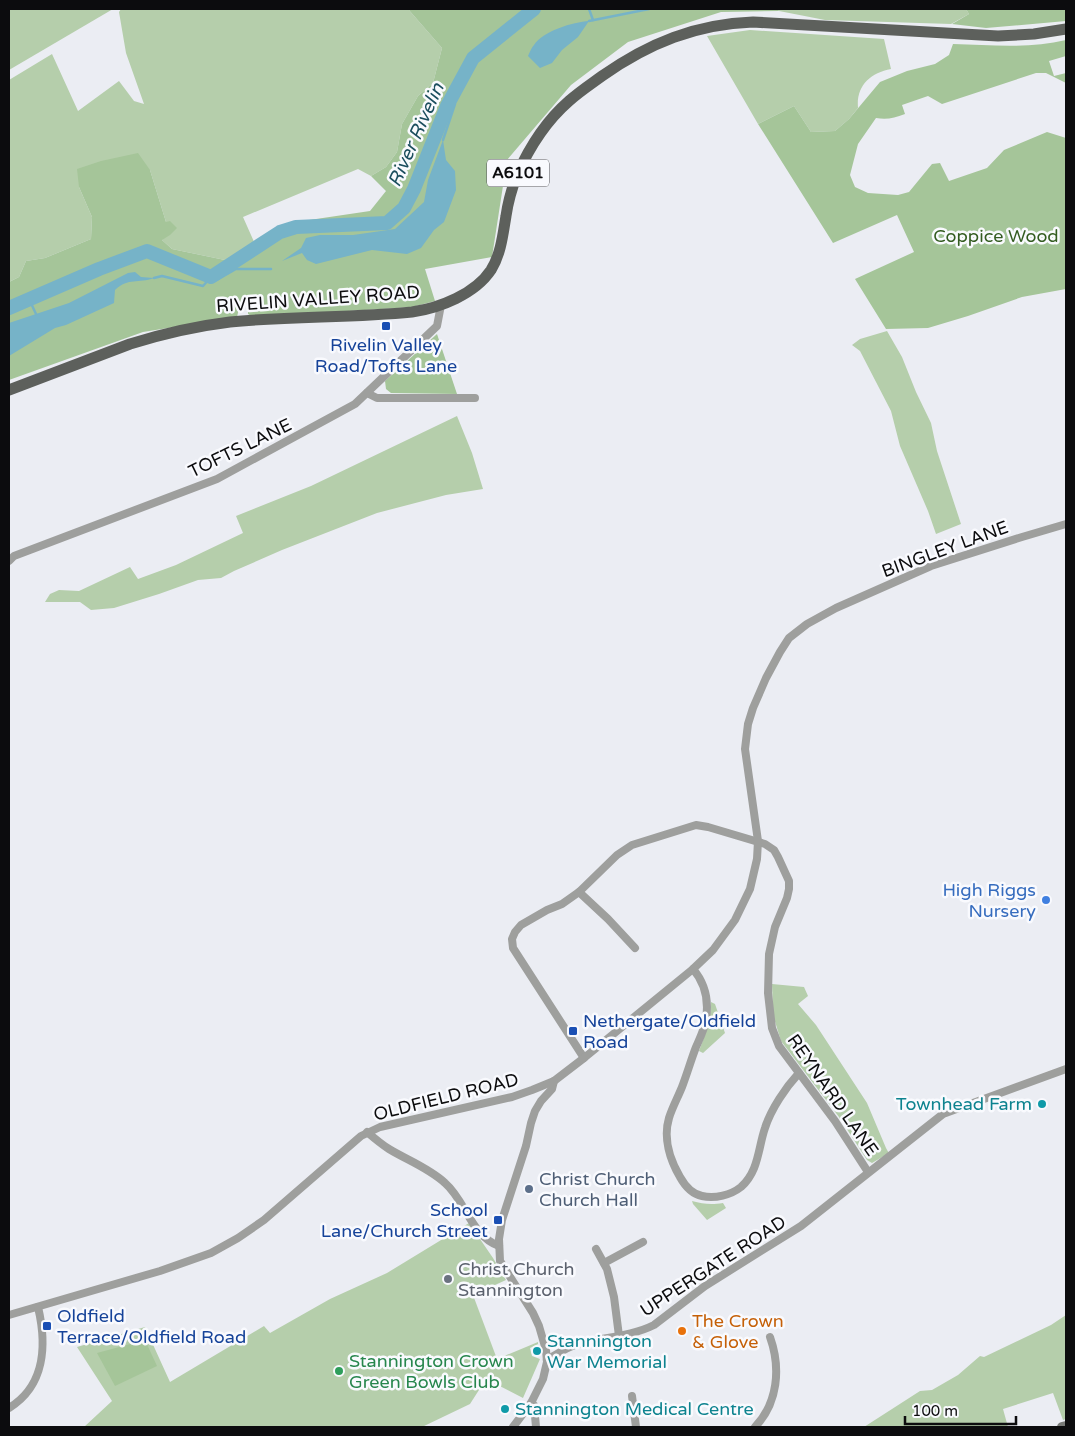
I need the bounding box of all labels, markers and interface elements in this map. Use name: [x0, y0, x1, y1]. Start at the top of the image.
water label: River Rivelin: [383, 79, 449, 190]
road number: A6101: [487, 160, 549, 187]
park label: Coppice Wood: [933, 225, 1059, 247]
street label: RIVELIN VALLEY ROAD: [215, 281, 421, 317]
marker: Rivelin Valley Road/Tofts Lane: [380, 320, 392, 332]
place label: Rivelin Valley Road/Tofts Lane: [315, 334, 457, 377]
street label: TOFTS LANE: [185, 414, 295, 482]
street label: BINGLEY LANE: [879, 516, 1011, 582]
place label: High Riggs Nursery: [942, 879, 1036, 922]
marker: High Riggs Nursery: [1040, 894, 1052, 906]
place label: Nethergate/Oldfield Road: [583, 1010, 756, 1053]
marker: Nethergate/Oldfield Road: [567, 1025, 579, 1037]
street label: REYNARD LANE: [783, 1030, 883, 1160]
street label: OLDFIELD ROAD: [371, 1068, 521, 1126]
place label: Townhead Farm: [896, 1093, 1032, 1115]
marker: Townhead Farm: [1036, 1098, 1048, 1110]
place label: Christ Church Church Hall: [539, 1168, 656, 1211]
marker: Christ Church Church Hall: [523, 1183, 535, 1195]
place label: School Lane/Church Street: [321, 1199, 488, 1242]
street label: UPPERGATE ROAD: [636, 1211, 790, 1321]
marker: School Lane/Church Street: [492, 1214, 504, 1226]
place label: Christ Church Stannington: [458, 1258, 575, 1301]
marker: Christ Church Stannington: [442, 1273, 454, 1285]
place label: Oldfield Terrace/Oldfield Road: [57, 1305, 246, 1348]
place label: The Crown & Glove: [692, 1310, 784, 1353]
marker: Oldfield Terrace/Oldfield Road: [41, 1320, 53, 1332]
marker: The Crown & Glove: [676, 1325, 688, 1337]
place label: Stannington War Memorial: [547, 1330, 667, 1373]
marker: Stannington War Memorial: [531, 1345, 543, 1357]
place label: Stannington Crown Green Bowls Club: [349, 1350, 514, 1393]
marker: Stannington Crown Green Bowls Club: [333, 1365, 345, 1377]
scale bar: [905, 1394, 1016, 1426]
place label: Stannington Medical Centre: [515, 1398, 754, 1420]
text: 100 m: [912, 1402, 958, 1420]
marker: Stannington Medical Centre: [499, 1403, 511, 1415]

